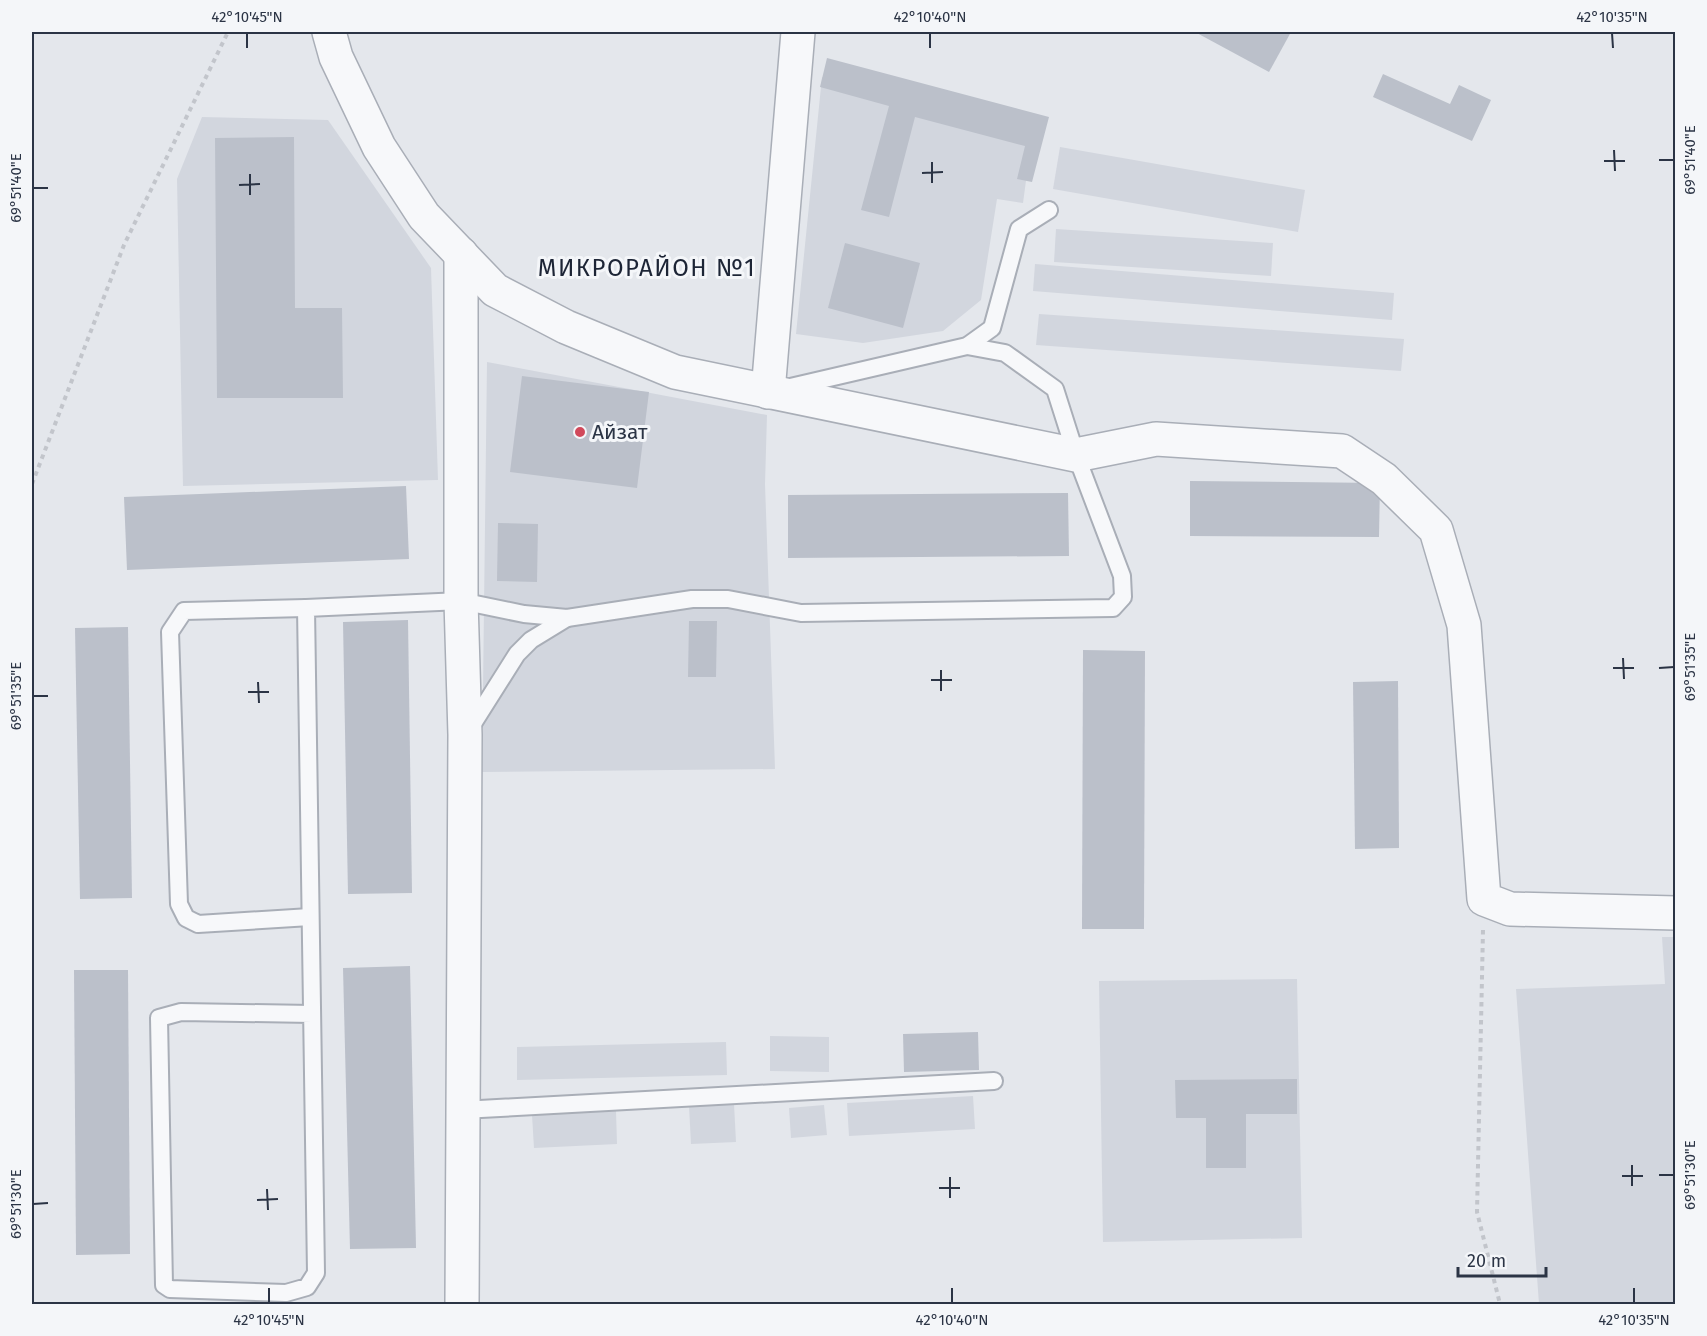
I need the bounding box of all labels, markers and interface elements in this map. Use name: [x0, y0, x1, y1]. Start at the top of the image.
text: 42°10'45"N: [211, 8, 283, 26]
text: 42°10'40"N: [894, 8, 966, 26]
text: 42°10'35"N: [1576, 8, 1648, 26]
text: 69°51'40"E: [1681, 125, 1699, 195]
text: 69°51'40"E: [7, 153, 25, 223]
district label: МИКРОРАЙОН №1: [538, 254, 756, 282]
place label: Айзат: [592, 419, 648, 445]
marker: Айзат: [573, 425, 587, 439]
text: 69°51'35"E: [1681, 633, 1699, 701]
text: 69°51'35"E: [7, 662, 25, 730]
text: 69°51'30"E: [1681, 1140, 1699, 1210]
text: 69°51'30"E: [7, 1169, 25, 1239]
scale bar: [1458, 1240, 1546, 1278]
text: 20 m: [1467, 1250, 1506, 1272]
text: 42°10'45"N: [233, 1311, 305, 1329]
text: 42°10'40"N: [916, 1311, 988, 1329]
text: 42°10'35"N: [1598, 1311, 1670, 1329]

